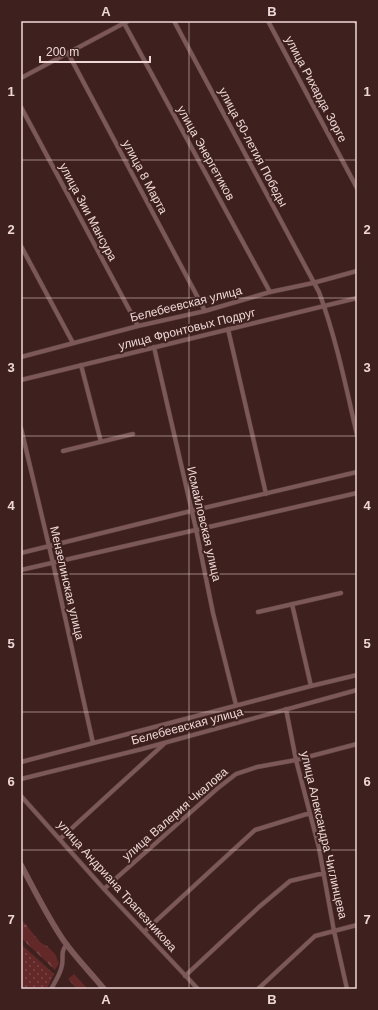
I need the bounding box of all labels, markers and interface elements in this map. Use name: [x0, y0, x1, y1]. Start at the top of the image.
text: A: [101, 4, 111, 19]
text: B: [267, 4, 277, 19]
street label: улица Рихарда Зорге: [282, 33, 350, 145]
scale bar: [40, 38, 150, 64]
text: 200 m: [46, 45, 79, 59]
text: 1: [7, 84, 15, 99]
text: 1: [363, 84, 371, 99]
street label: улица 50-летия Победы: [216, 85, 290, 209]
street label: улица Энергетиков: [174, 103, 238, 203]
street label: улица 8 Марта: [120, 138, 170, 217]
street label: улица Зии Мансура: [56, 161, 120, 264]
text: 2: [7, 222, 15, 237]
text: 2: [363, 222, 371, 237]
street label: Белебеевская улица: [128, 283, 244, 325]
street label: улица Фронтовых Подруг: [117, 305, 258, 353]
text: 3: [7, 360, 15, 375]
text: 3: [363, 360, 371, 375]
street label: Исмайловская улица: [184, 465, 224, 583]
text: 4: [7, 498, 15, 513]
text: 4: [363, 498, 371, 513]
street label: Мензелинская улица: [47, 525, 87, 642]
text: 5: [7, 636, 15, 651]
text: 5: [363, 636, 371, 651]
street label: Белебеевская улица: [130, 704, 245, 748]
street label: улица Александра Чиглинцева: [298, 750, 350, 921]
street label: улица Валерия Чкалова: [120, 764, 231, 864]
text: 6: [7, 774, 15, 789]
text: 6: [363, 774, 371, 789]
street label: улица Андриана Трапезникова: [54, 818, 180, 955]
text: 7: [7, 912, 15, 927]
text: 7: [363, 912, 371, 927]
text: A: [101, 992, 111, 1007]
text: B: [267, 992, 277, 1007]

